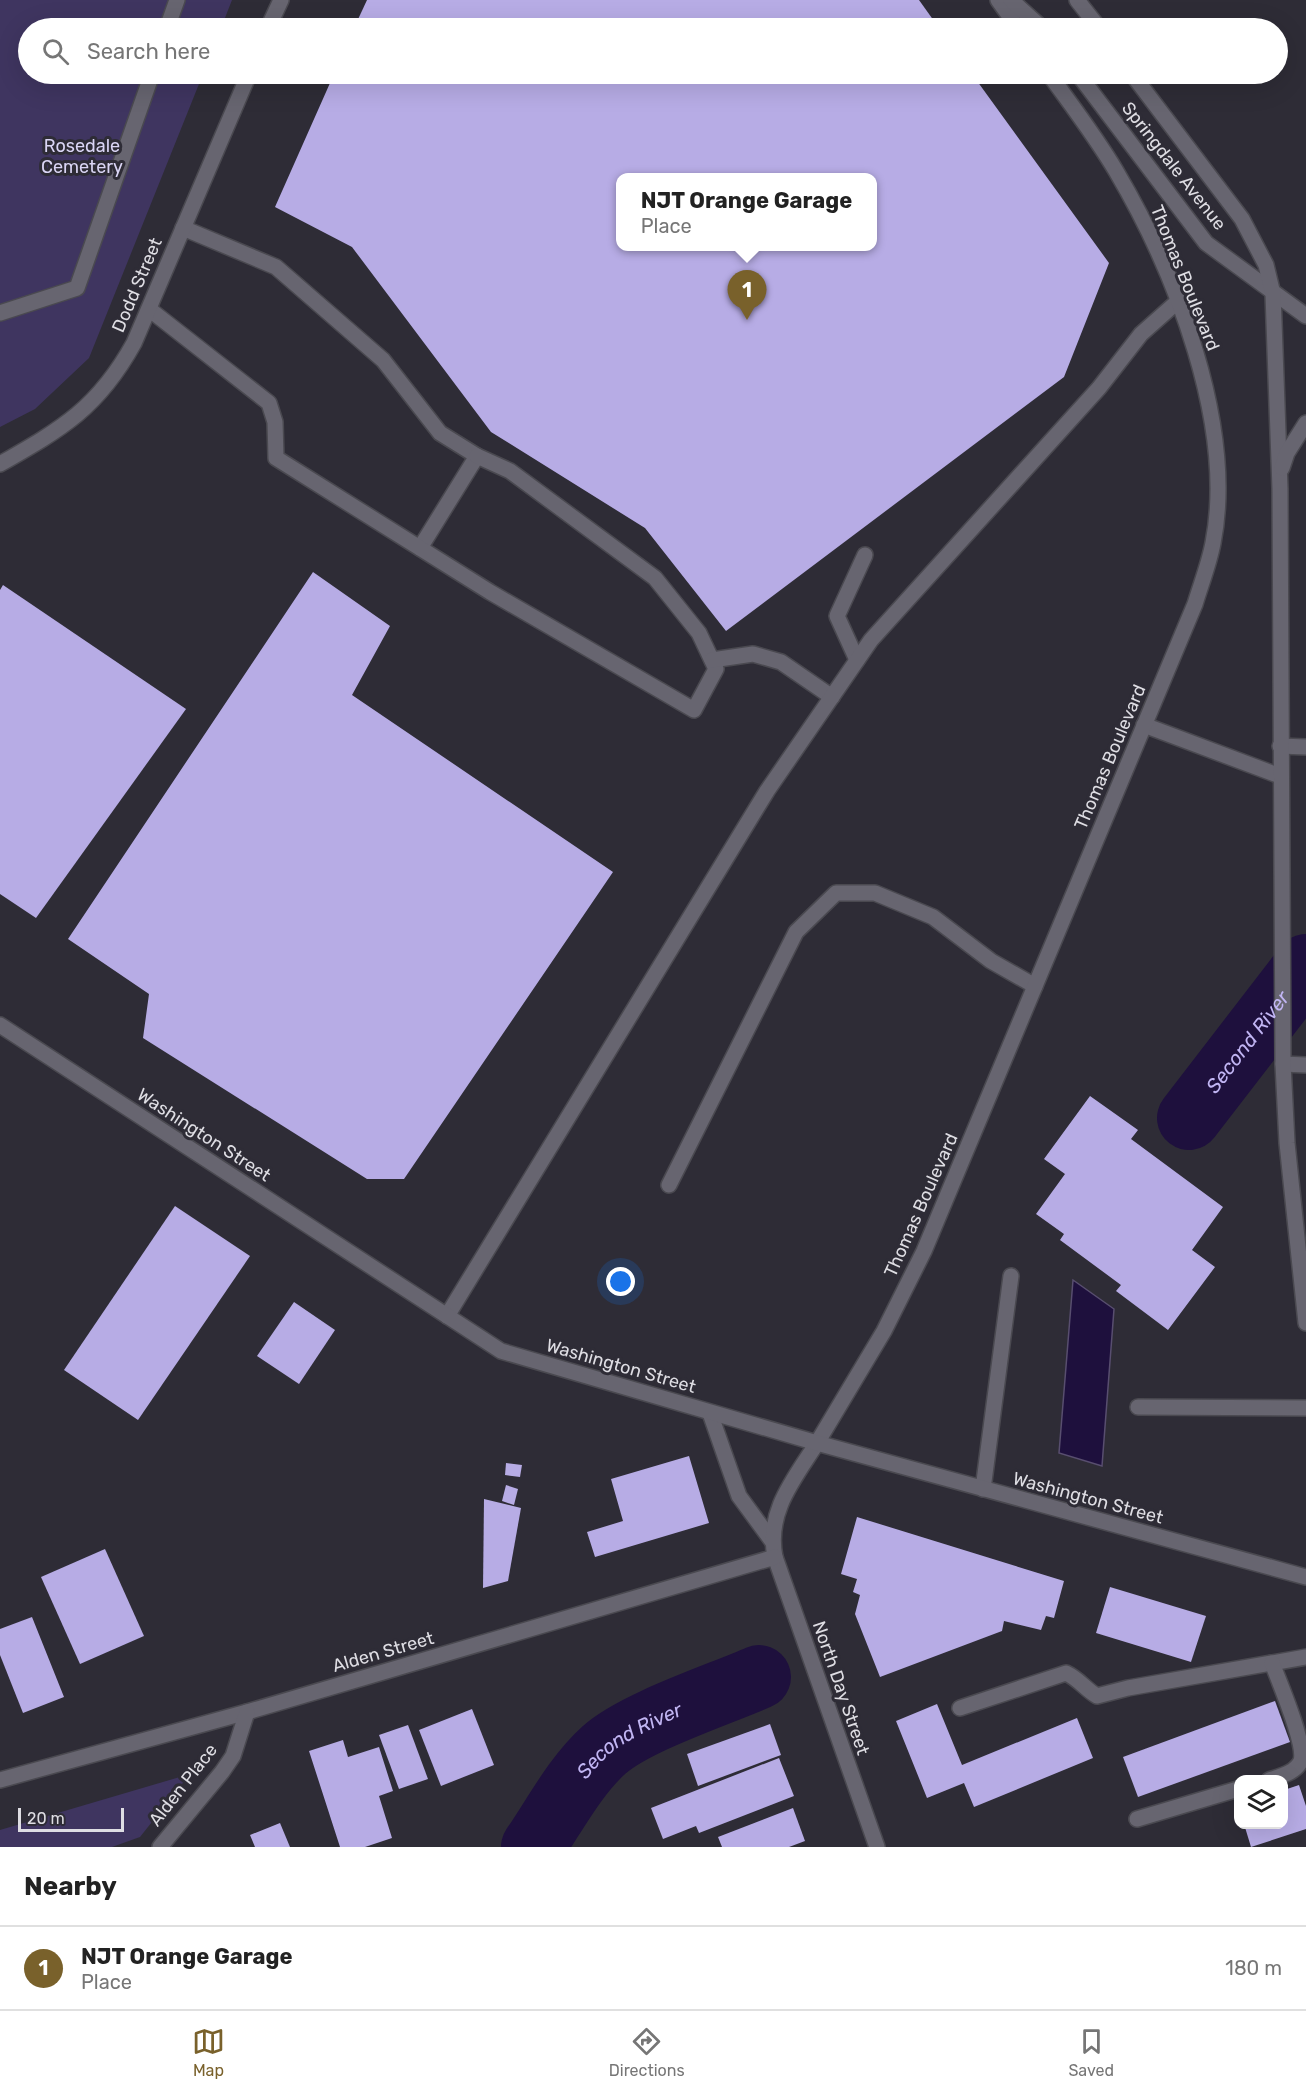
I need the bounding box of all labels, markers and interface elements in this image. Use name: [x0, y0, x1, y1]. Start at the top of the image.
search box: [18, 18, 1288, 84]
icon: search: [39, 35, 72, 68]
text: Search here: [87, 38, 210, 65]
street label: Springdale Avenue: [1117, 97, 1231, 235]
park label: Rosedale Cemetery: [41, 135, 123, 178]
popup: [616, 173, 877, 251]
text: NJT Orange Garage: [641, 187, 852, 214]
street label: Thomas Boulevard: [1146, 202, 1224, 354]
text: Place: [641, 214, 692, 238]
street label: Dodd Street: [107, 234, 167, 336]
pin: 1: [728, 270, 766, 320]
street label: Thomas Boulevard: [1070, 681, 1150, 833]
water label: Second River: [1201, 985, 1295, 1098]
street label: Washington Street: [133, 1084, 275, 1186]
street label: Thomas Boulevard: [879, 1130, 963, 1280]
your location: [606, 1267, 635, 1296]
street label: Washington Street: [544, 1334, 698, 1398]
street label: Washington Street: [1010, 1467, 1166, 1529]
street label: North Day Street: [808, 1618, 874, 1758]
street label: Alden Street: [330, 1627, 436, 1677]
water label: Second River: [571, 1697, 687, 1783]
street label: Alden Place: [144, 1739, 222, 1831]
map controls: [1234, 1775, 1288, 1829]
button: layers: [1234, 1775, 1288, 1829]
scale bar: [18, 1805, 124, 1832]
text: 20 m: [27, 1809, 65, 1828]
text: Nearby: [24, 1871, 117, 1902]
text: NJT Orange Garage: [81, 1943, 293, 1970]
text: 1: [39, 1956, 48, 1980]
text: 180 m: [1225, 1956, 1282, 1980]
text: Place: [81, 1970, 132, 1994]
tab: Map: [192, 2025, 225, 2080]
tab: Directions: [609, 2025, 685, 2080]
tab: Saved: [1068, 2025, 1114, 2080]

